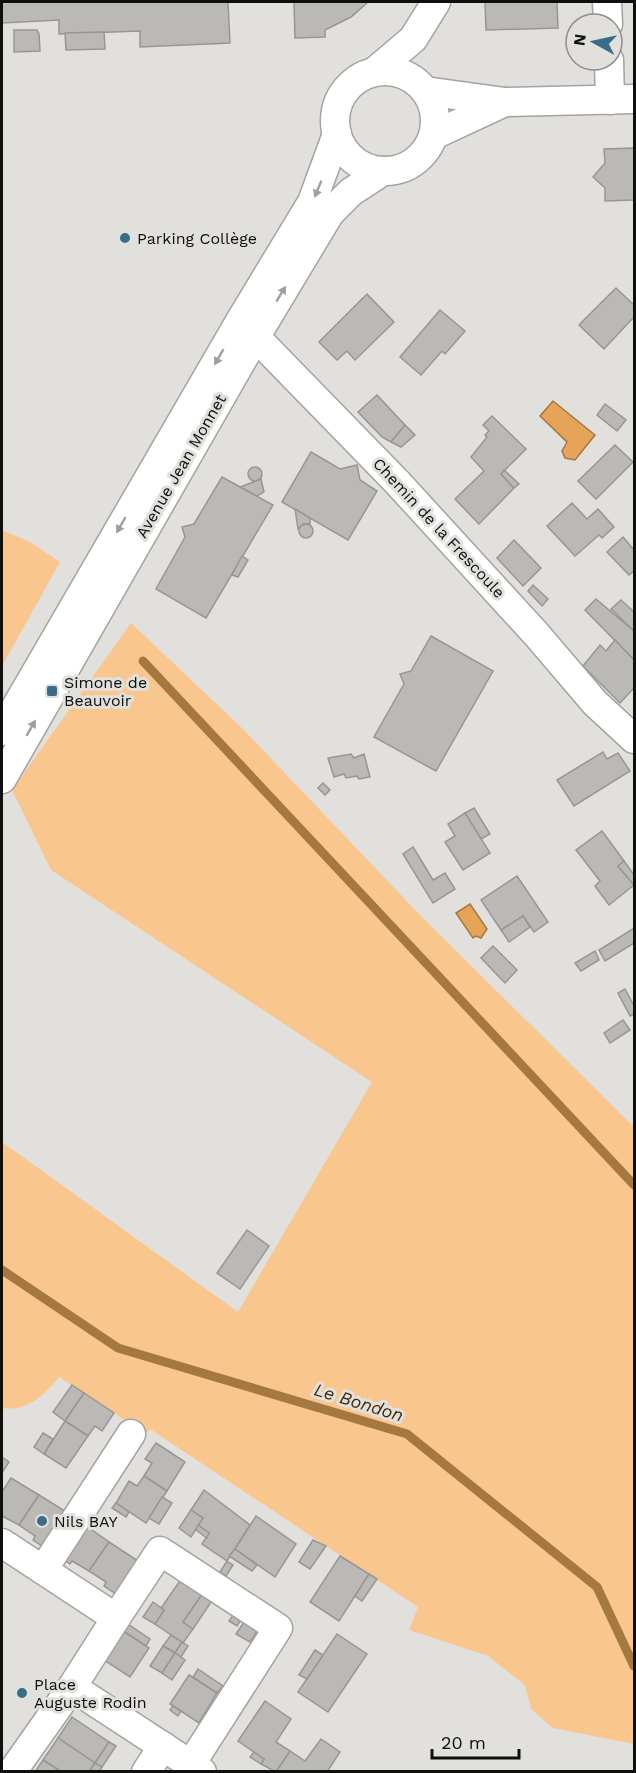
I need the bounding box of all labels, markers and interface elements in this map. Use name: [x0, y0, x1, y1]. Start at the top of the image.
north arrow: [564, 12, 624, 72]
text: N: [569, 33, 590, 47]
one-way arrow: [312, 180, 322, 198]
place label: Parking Collège: [137, 229, 257, 248]
marker: Parking Collège: [118, 231, 132, 245]
one-way arrow: [275, 286, 286, 302]
one-way arrow: [213, 349, 224, 365]
street label: Avenue Jean Monnet: [132, 390, 230, 541]
street label: Chemin de la Frescoule: [369, 454, 509, 602]
one-way arrow: [116, 517, 126, 534]
place label: Simone de Beauvoir: [64, 673, 147, 710]
marker: Simone de Beauvoir: [45, 684, 59, 698]
one-way arrow: [25, 720, 36, 736]
water label: Le Bondon: [312, 1378, 406, 1426]
place label: Nils BAY: [54, 1512, 118, 1531]
marker: Nils BAY: [35, 1514, 49, 1528]
place label: Place Auguste Rodin: [34, 1675, 147, 1712]
marker: Place Auguste Rodin: [15, 1686, 29, 1700]
scale bar: [432, 1722, 519, 1760]
text: 20 m: [441, 1732, 486, 1753]

